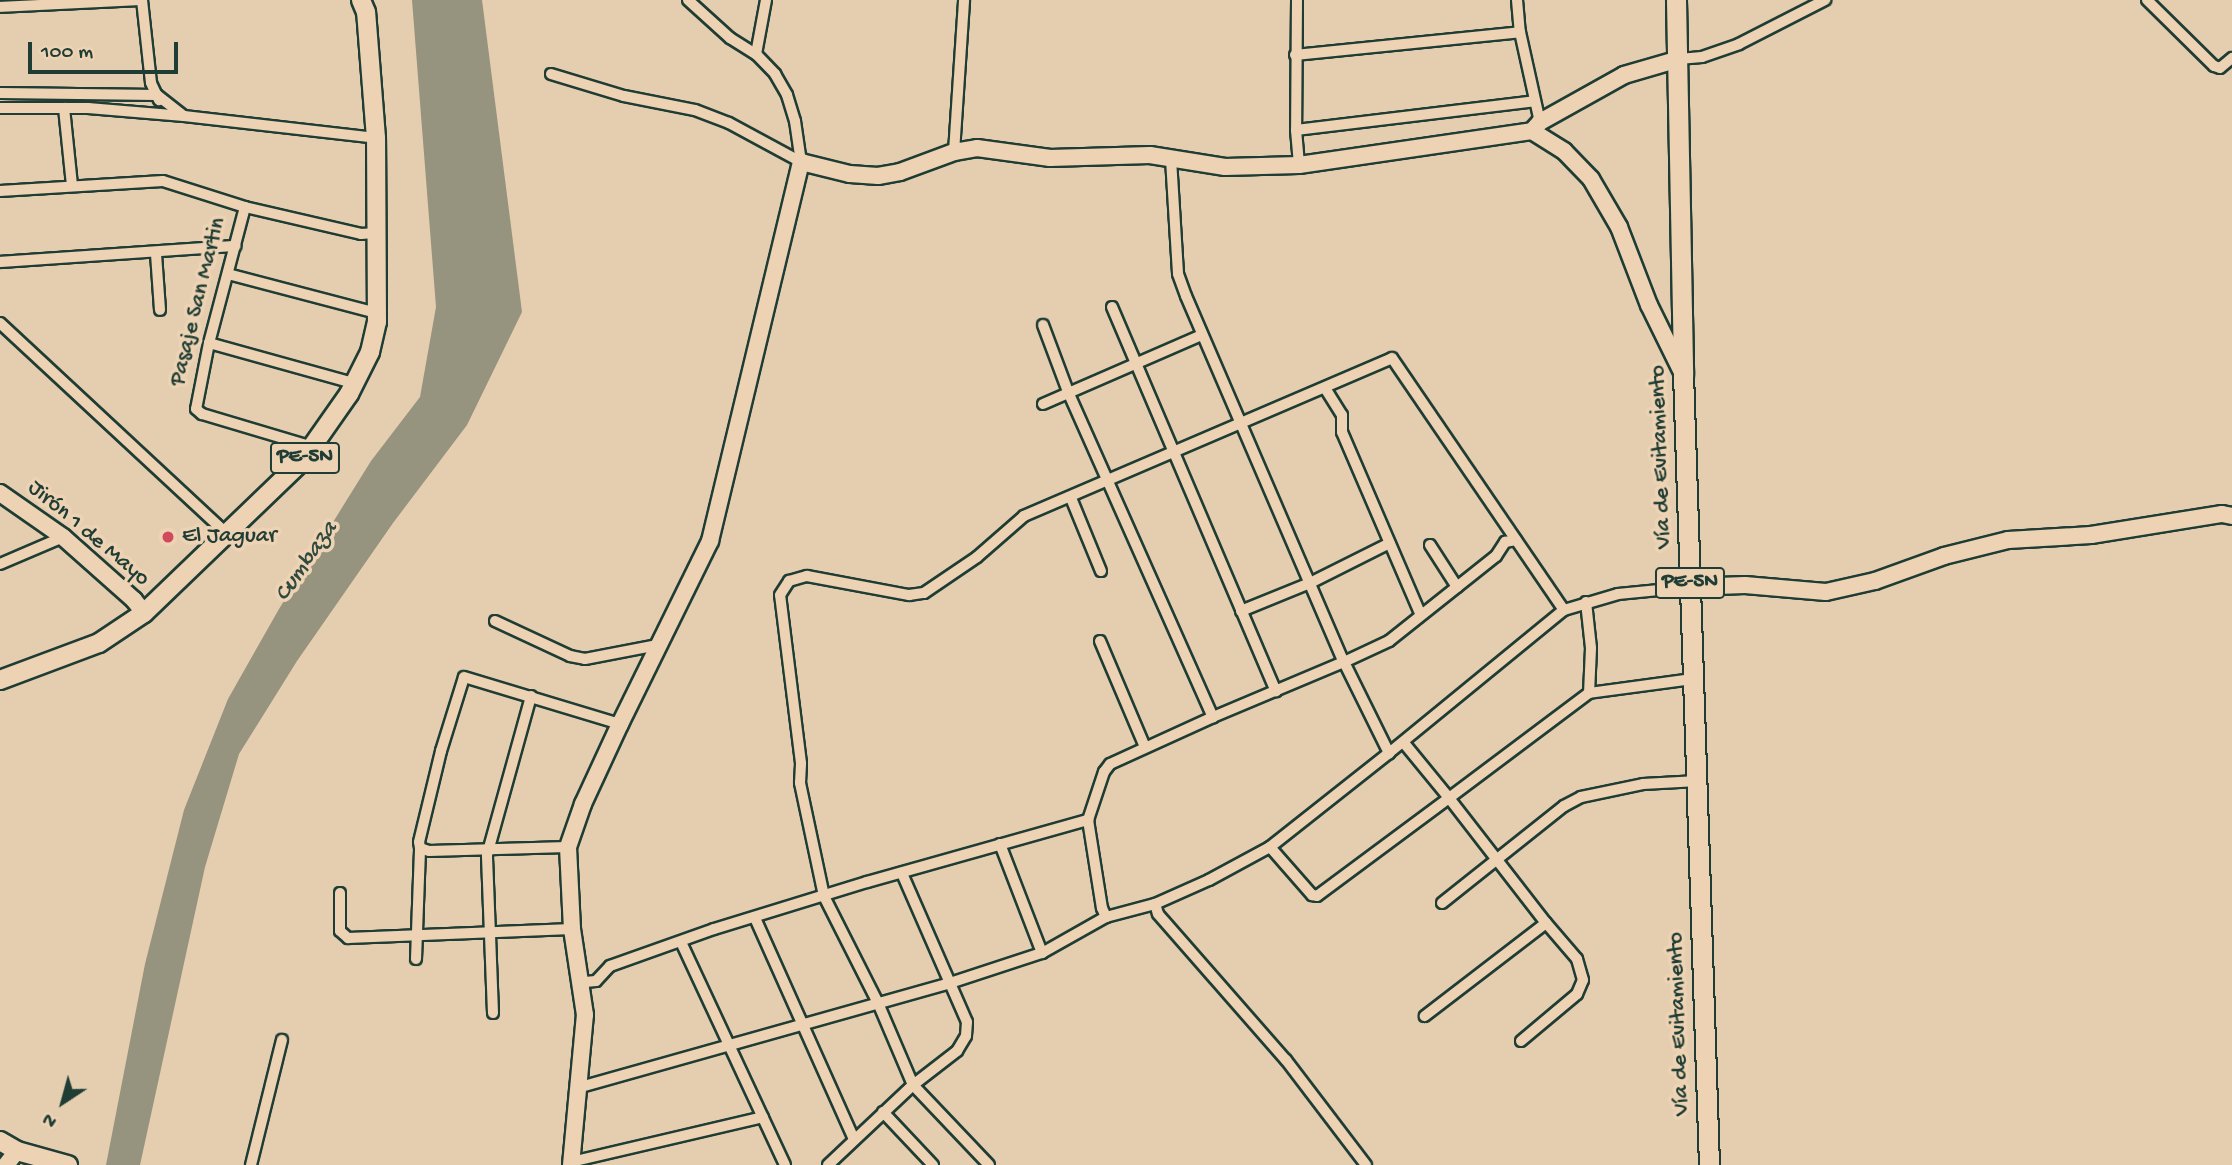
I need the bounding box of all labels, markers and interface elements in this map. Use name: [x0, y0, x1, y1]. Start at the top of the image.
scale bar: [32, 28, 182, 72]
text: 100 m: [41, 41, 93, 66]
street label: Pasaje San Martin: [165, 215, 233, 389]
street label: Vía de Evitamiento: [1645, 365, 1679, 549]
road number: PE-5N: [268, 440, 342, 476]
street label: Jirón 1 de Mayo: [21, 475, 155, 593]
water label: Cumbaza: [269, 516, 345, 608]
place label: El Jaguar: [182, 523, 277, 551]
marker: El Jaguar: [160, 529, 176, 545]
road number: PE-5N: [1653, 566, 1727, 600]
street label: Vía de Evitamiento: [1663, 932, 1697, 1116]
north arrow: [28, 1067, 98, 1137]
text: N: [39, 1106, 62, 1132]

